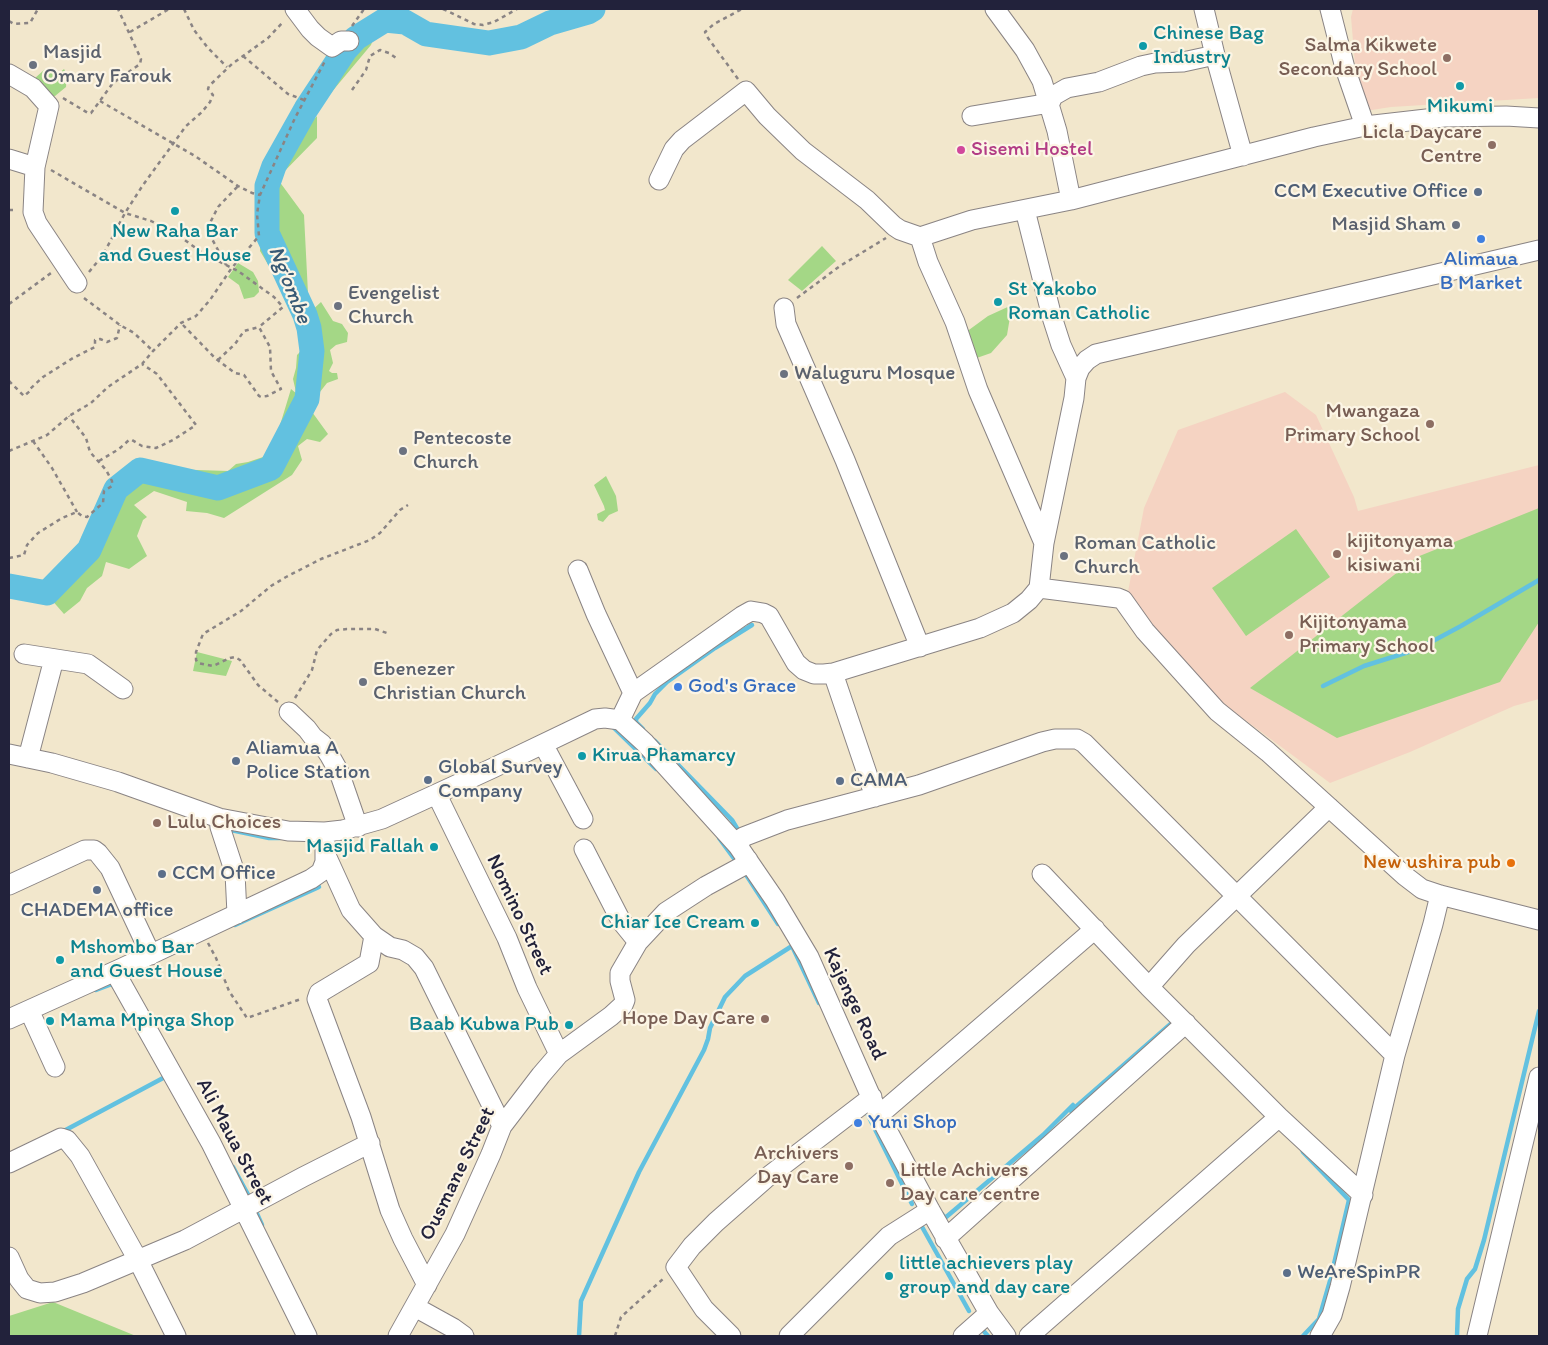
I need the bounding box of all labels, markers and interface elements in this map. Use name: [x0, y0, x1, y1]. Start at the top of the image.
place label: Chinese Bag Industry: [1153, 21, 1264, 71]
place label: Salma Kikwete Secondary School: [1278, 33, 1437, 83]
place label: Masjid Omary Farouk: [43, 40, 172, 90]
marker: Chinese Bag Industry: [1137, 40, 1149, 52]
marker: Salma Kikwete Secondary School: [1441, 52, 1453, 64]
marker: Masjid Omary Farouk: [27, 59, 39, 71]
marker: Mikumi: [1454, 80, 1466, 92]
place label: Mikumi: [1427, 94, 1493, 120]
place label: Licla Daycare Centre: [1362, 120, 1482, 170]
place label: Sisemi Hostel: [971, 137, 1093, 163]
marker: Licla Daycare Centre: [1486, 139, 1498, 151]
marker: Sisemi Hostel: [955, 144, 967, 156]
place label: CCM Executive Office: [1274, 179, 1468, 205]
marker: CCM Executive Office: [1472, 186, 1484, 198]
marker: New Raha Bar and Guest House: [169, 205, 181, 217]
place label: Masjid Sham: [1332, 212, 1446, 238]
place label: New Raha Bar and Guest House: [99, 219, 251, 269]
marker: Masjid Sham: [1450, 219, 1462, 231]
marker: Alimaua B Market: [1475, 233, 1487, 245]
water label: Ng'ombe: [262, 242, 316, 328]
place label: Alimaua B Market: [1440, 247, 1522, 297]
place label: St Yakobo Roman Catholic: [1008, 277, 1150, 327]
place label: Evengelist Church: [348, 281, 440, 331]
marker: St Yakobo Roman Catholic: [992, 296, 1004, 308]
marker: Evengelist Church: [332, 300, 344, 312]
place label: Waluguru Mosque: [794, 361, 955, 387]
marker: Waluguru Mosque: [778, 368, 790, 380]
place label: Mwangaza Primary School: [1284, 399, 1420, 449]
marker: Mwangaza Primary School: [1424, 418, 1436, 430]
place label: Pentecoste Church: [413, 426, 512, 476]
marker: Pentecoste Church: [397, 445, 409, 457]
place label: kijitonyama kisiwani: [1347, 529, 1453, 579]
place label: Roman Catholic Church: [1074, 531, 1216, 581]
marker: kijitonyama kisiwani: [1331, 548, 1343, 560]
marker: Roman Catholic Church: [1058, 550, 1070, 562]
place label: Kijitonyama Primary School: [1299, 610, 1435, 660]
marker: Kijitonyama Primary School: [1283, 629, 1295, 641]
place label: Ebenezer Christian Church: [373, 657, 526, 707]
place label: God's Grace: [688, 674, 796, 700]
marker: Ebenezer Christian Church: [357, 676, 369, 688]
marker: God's Grace: [672, 681, 684, 693]
place label: Aliamua A Police Station: [246, 736, 370, 786]
place label: Kirua Phamarcy: [592, 743, 736, 769]
marker: Kirua Phamarcy: [576, 750, 588, 762]
marker: Aliamua A Police Station: [230, 755, 242, 767]
place label: Global Survey Company: [438, 755, 562, 805]
place label: CAMA: [850, 768, 907, 794]
marker: Global Survey Company: [422, 774, 434, 786]
marker: CAMA: [834, 775, 846, 787]
place label: Lulu Choices: [167, 810, 281, 836]
marker: Lulu Choices: [151, 817, 163, 829]
place label: Masjid Fallah: [306, 834, 424, 860]
marker: Masjid Fallah: [428, 841, 440, 853]
place label: New ushira pub: [1363, 850, 1501, 876]
street label: Nomino Street: [480, 851, 558, 979]
marker: New ushira pub: [1505, 857, 1517, 869]
place label: CCM Office: [172, 861, 276, 887]
marker: CCM Office: [156, 868, 168, 880]
marker: CHADEMA office: [91, 884, 103, 896]
place label: CHADEMA office: [20, 898, 174, 924]
place label: Chiar Ice Cream: [601, 910, 745, 936]
marker: Chiar Ice Cream: [749, 917, 761, 929]
place label: Mshombo Bar and Guest House: [70, 935, 223, 985]
street label: Kajenge Road: [817, 944, 891, 1064]
marker: Mshombo Bar and Guest House: [54, 954, 66, 966]
place label: Hope Day Care: [622, 1006, 755, 1032]
place label: Mama Mpinga Shop: [60, 1008, 234, 1034]
place label: Baab Kubwa Pub: [409, 1012, 559, 1038]
marker: Hope Day Care: [759, 1013, 771, 1025]
marker: Mama Mpinga Shop: [44, 1015, 56, 1027]
marker: Baab Kubwa Pub: [563, 1019, 575, 1031]
street label: Ali Maua Street: [190, 1074, 278, 1210]
street label: Ousmane Street: [415, 1103, 501, 1245]
place label: Yuni Shop: [868, 1110, 957, 1136]
marker: Yuni Shop: [852, 1117, 864, 1129]
place label: Archivers Day Care: [754, 1141, 839, 1191]
place label: Little Achivers Day care centre: [900, 1158, 1040, 1208]
marker: Archivers Day Care: [843, 1160, 855, 1172]
marker: Little Achivers Day care centre: [884, 1177, 896, 1189]
place label: little achievers play group and day care: [899, 1251, 1073, 1301]
place label: WeAreSpinPR: [1297, 1260, 1420, 1286]
marker: WeAreSpinPR: [1281, 1267, 1293, 1279]
marker: little achievers play group and day care: [883, 1270, 895, 1282]

